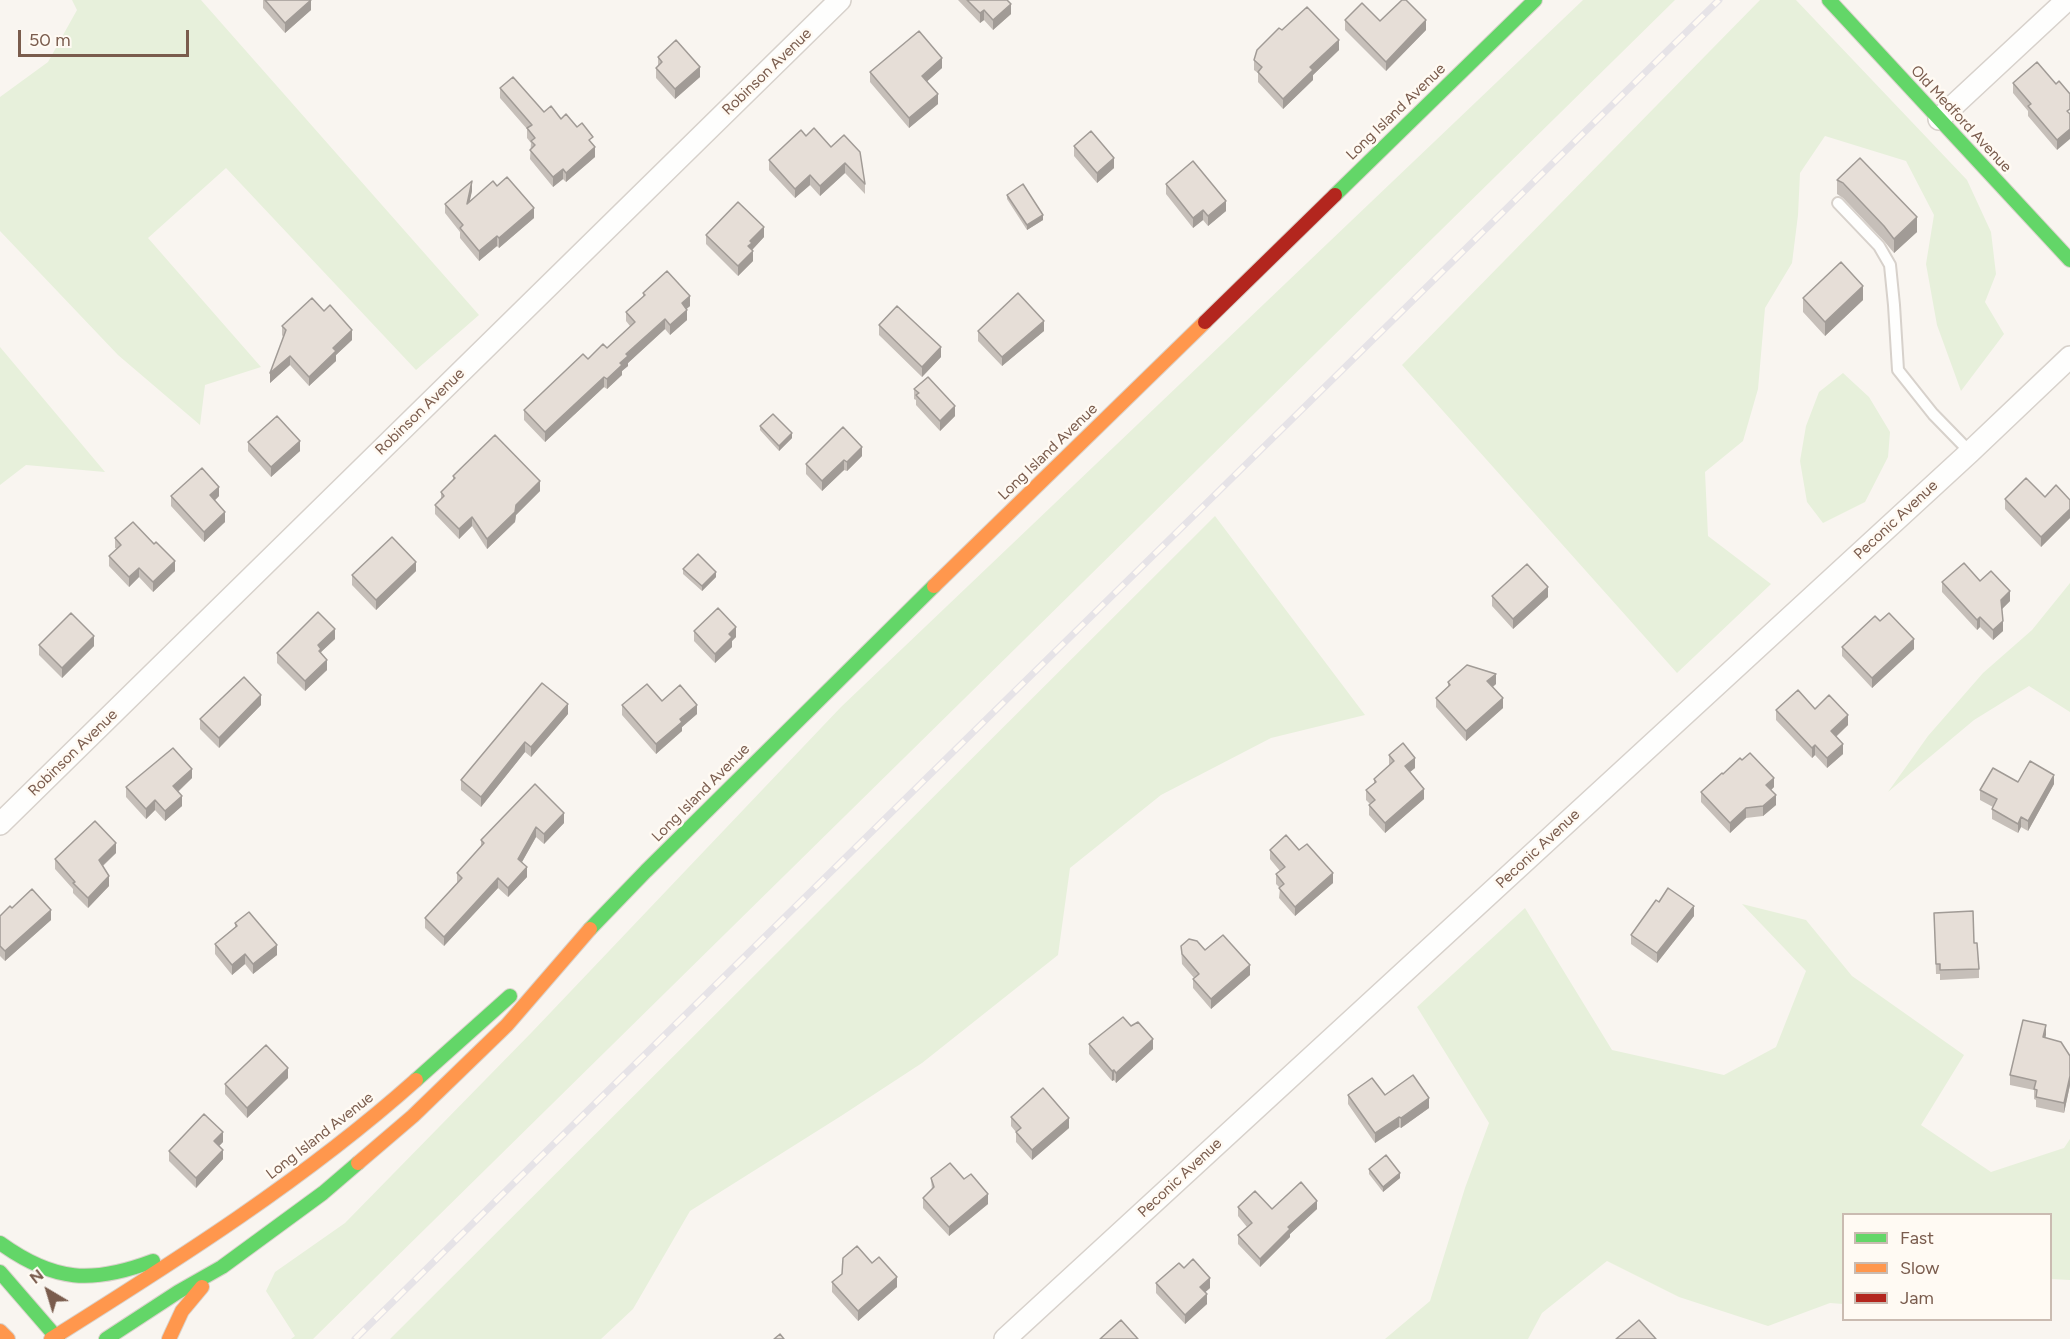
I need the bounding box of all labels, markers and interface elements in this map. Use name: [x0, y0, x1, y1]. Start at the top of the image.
scale bar: [21, 18, 192, 56]
street label: Robinson Avenue: [719, 25, 815, 119]
text: 50 m: [29, 29, 71, 51]
street label: Long Island Avenue: [1343, 60, 1449, 164]
street label: Old Medford Avenue: [1907, 62, 2015, 176]
street label: Robinson Avenue: [372, 365, 468, 459]
street label: Long Island Avenue: [995, 400, 1101, 504]
street label: Peconic Avenue: [1850, 477, 1942, 563]
street label: Robinson Avenue: [25, 706, 121, 800]
street label: Long Island Avenue: [648, 740, 754, 846]
street label: Peconic Avenue: [1492, 806, 1584, 892]
street label: Long Island Avenue: [263, 1089, 377, 1183]
street label: Peconic Avenue: [1134, 1135, 1226, 1221]
legend: [1842, 1213, 2052, 1321]
text: Fast: [1900, 1227, 1934, 1249]
text: Slow: [1900, 1257, 1939, 1279]
north arrow: [18, 1261, 78, 1321]
text: N: [26, 1265, 47, 1288]
text: Jam: [1900, 1287, 1934, 1309]

